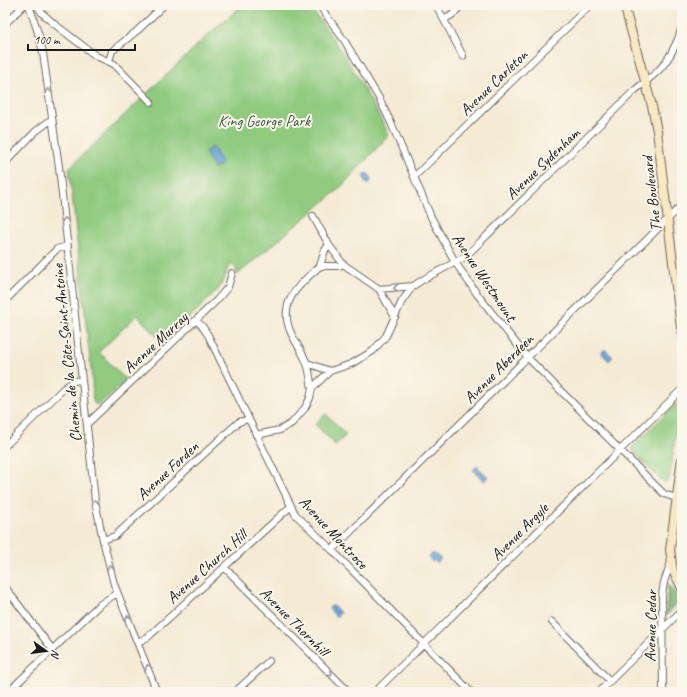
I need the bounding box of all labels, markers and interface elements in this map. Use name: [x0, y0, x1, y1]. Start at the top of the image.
scale bar: [28, 26, 135, 52]
text: 100 m: [34, 32, 61, 48]
street label: Avenue Carleton: [455, 45, 533, 120]
one-way arrow: [44, 88, 53, 94]
park label: King George Park: [218, 111, 311, 131]
street label: Avenue Sydenham: [502, 122, 585, 204]
street label: The Boulevard: [637, 152, 667, 233]
one-way arrow: [61, 217, 70, 223]
street label: Avenue Westmount: [447, 230, 522, 327]
street label: Chemin de la Côte-Saint-Antoine: [48, 261, 86, 443]
one-way arrow: [393, 283, 399, 292]
street label: Avenue Murray: [119, 307, 193, 378]
street label: Avenue Aberdeen: [460, 329, 538, 408]
street label: Avenue Forden: [132, 436, 203, 505]
street label: Avenue Montrose: [294, 492, 373, 575]
street label: Avenue Argyle: [487, 497, 554, 565]
one-way arrow: [91, 499, 100, 505]
street label: Avenue Church Hill: [162, 523, 253, 608]
one-way arrow: [106, 564, 114, 570]
street label: Avenue Thornhill: [256, 583, 335, 663]
street label: Avenue Cedar: [640, 588, 662, 662]
one-way arrow: [124, 614, 132, 621]
north arrow: [26, 631, 66, 671]
text: N: [48, 648, 63, 661]
one-way arrow: [144, 664, 152, 671]
one-way arrow: [325, 669, 333, 677]

